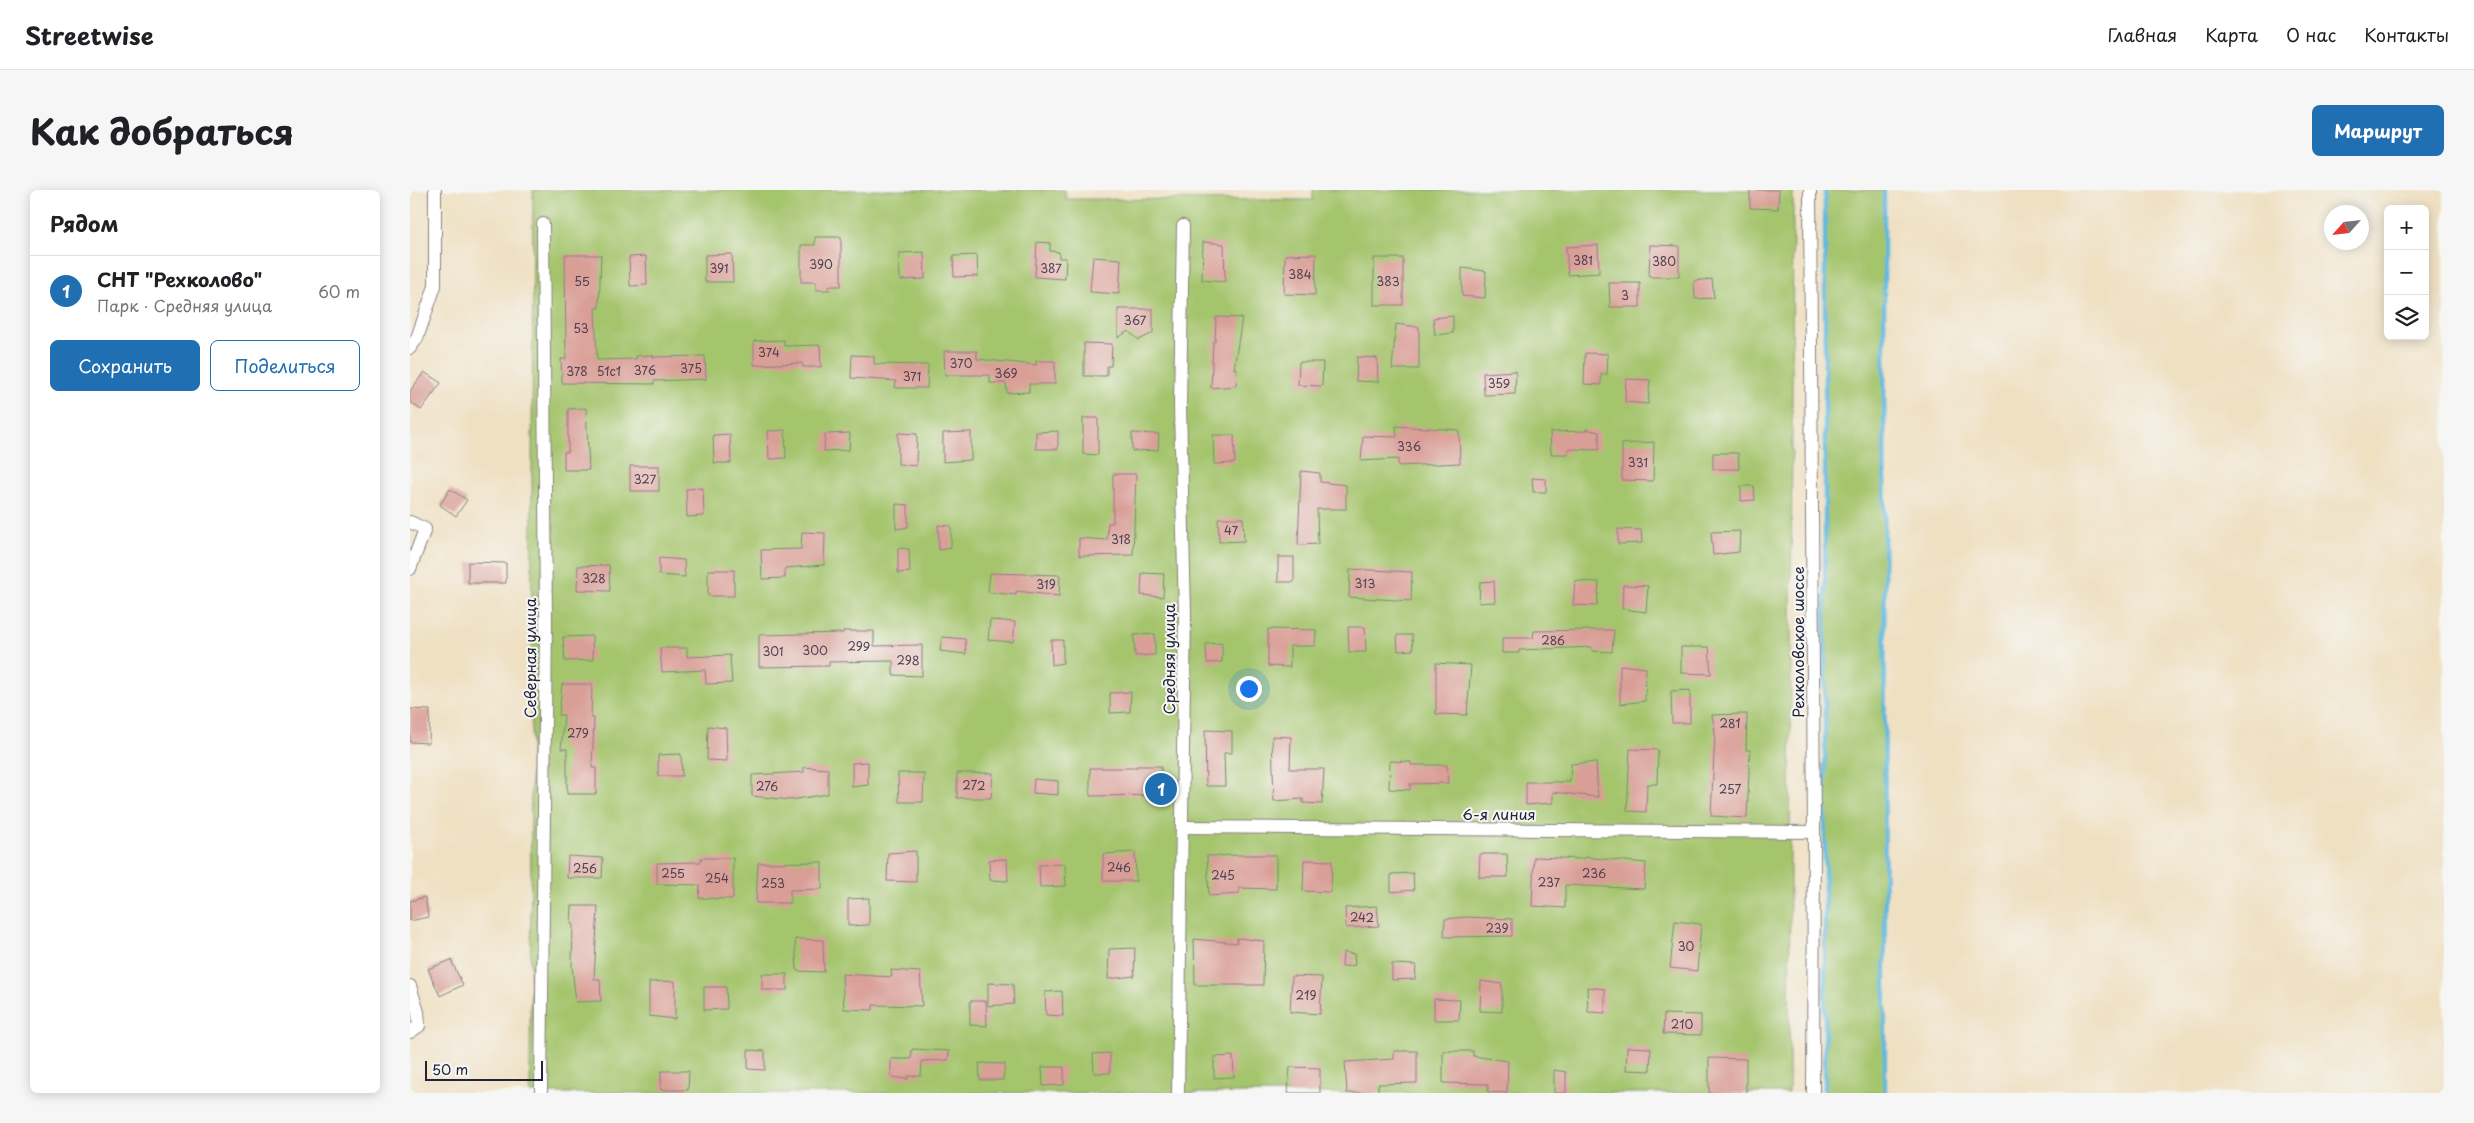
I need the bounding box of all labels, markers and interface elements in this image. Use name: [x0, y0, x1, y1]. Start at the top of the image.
text: Streetwise: [25, 17, 154, 53]
text: Главная: [2108, 21, 2177, 48]
text: Карта: [2205, 21, 2258, 48]
text: О нас: [2286, 21, 2336, 48]
text: Контакты: [2364, 21, 2449, 48]
text: Как добраться: [30, 104, 294, 157]
button: Маршрут: [2312, 105, 2444, 156]
north arrow: [2324, 205, 2369, 250]
map controls: [2384, 205, 2429, 340]
button: +: [2384, 205, 2429, 250]
text: Рядом: [50, 207, 118, 239]
button: −: [2384, 250, 2429, 295]
house number: 381: [1573, 251, 1593, 269]
house number: 380: [1652, 252, 1676, 270]
house number: 390: [809, 255, 833, 273]
house number: 391: [709, 259, 729, 277]
house number: 387: [1040, 259, 1062, 277]
text: СНТ "Рехколово": [97, 265, 262, 293]
house number: 384: [1288, 265, 1312, 283]
house number: 55: [574, 272, 590, 290]
house number: 383: [1376, 272, 1400, 290]
text: 1: [62, 279, 70, 303]
text: 60 m: [318, 279, 360, 303]
house number: 3: [1621, 286, 1629, 304]
text: Парк · Средняя улица: [97, 293, 272, 317]
button: layers: [2384, 295, 2429, 340]
house number: 367: [1124, 311, 1147, 329]
house number: 53: [573, 319, 589, 337]
button: Сохранить: [50, 340, 200, 391]
button: Поделиться: [210, 340, 360, 391]
house number: 374: [758, 343, 780, 361]
house number: 370: [950, 354, 973, 372]
house number: 375: [680, 359, 702, 377]
house number: 376: [634, 361, 656, 379]
house number: 378: [566, 362, 588, 380]
house number: 51с1: [597, 362, 621, 380]
house number: 369: [995, 364, 1017, 382]
house number: 371: [903, 367, 921, 385]
house number: 359: [1488, 374, 1510, 392]
house number: 336: [1397, 437, 1421, 455]
house number: 331: [1628, 453, 1648, 471]
house number: 327: [634, 470, 657, 488]
house number: 47: [1224, 521, 1239, 539]
house number: 318: [1111, 530, 1131, 548]
street label: Рехколовское шоссе: [1786, 566, 1809, 718]
house number: 328: [582, 569, 606, 587]
house number: 313: [1355, 574, 1375, 592]
house number: 319: [1036, 575, 1056, 593]
street label: Северная улица: [518, 597, 541, 718]
street label: Средняя улица: [1157, 603, 1180, 715]
house number: 286: [1541, 631, 1565, 649]
house number: 299: [848, 637, 870, 655]
house number: 300: [802, 641, 828, 659]
house number: 301: [762, 642, 784, 660]
house number: 298: [896, 651, 920, 669]
your location: [1236, 676, 1262, 702]
house number: 281: [1719, 714, 1741, 732]
house number: 279: [567, 724, 589, 742]
pin: 1: [1145, 770, 1177, 808]
house number: 272: [962, 776, 986, 794]
house number: 276: [756, 777, 778, 795]
house number: 257: [1719, 780, 1741, 798]
street label: 6-я линия: [1462, 802, 1536, 825]
house number: 246: [1107, 858, 1131, 876]
house number: 256: [573, 859, 597, 877]
house number: 255: [661, 864, 685, 882]
house number: 236: [1582, 864, 1606, 882]
house number: 245: [1211, 866, 1235, 884]
house number: 254: [705, 869, 729, 887]
house number: 237: [1538, 873, 1561, 891]
house number: 253: [761, 874, 785, 892]
house number: 242: [1350, 908, 1374, 926]
house number: 239: [1485, 919, 1509, 937]
house number: 30: [1678, 937, 1695, 955]
house number: 219: [1296, 986, 1316, 1004]
house number: 210: [1671, 1015, 1694, 1033]
scale bar: [425, 1058, 542, 1081]
text: 50 m: [432, 1059, 468, 1080]

